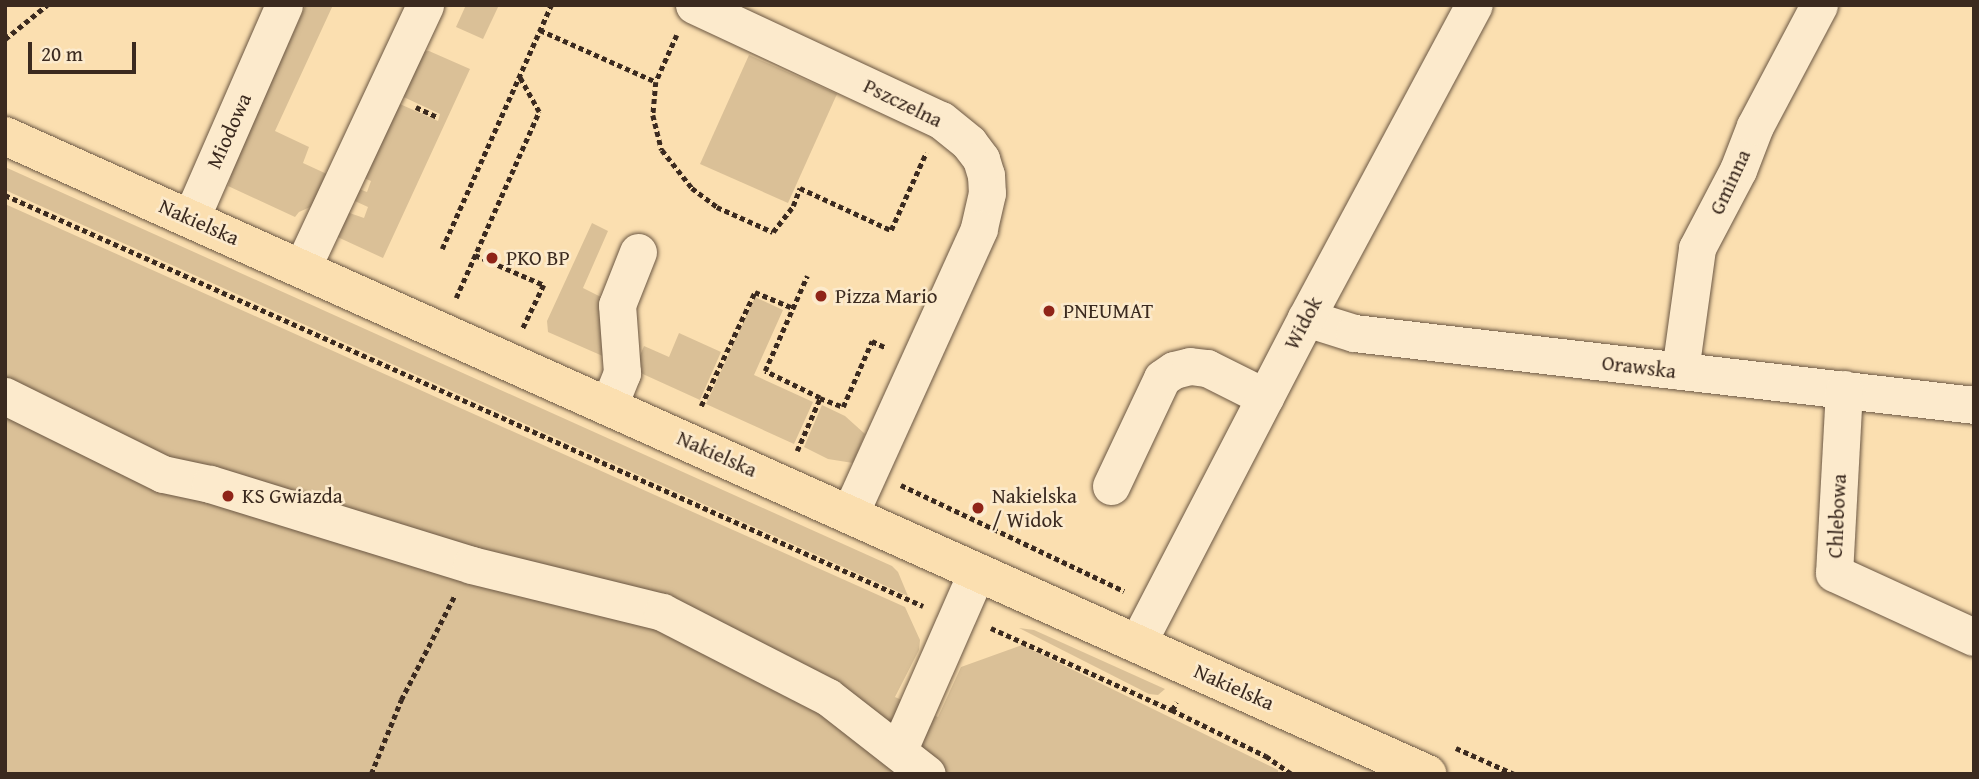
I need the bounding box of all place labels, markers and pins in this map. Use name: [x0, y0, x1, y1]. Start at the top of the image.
place label: PKO BP: [506, 245, 570, 271]
marker: PKO BP: [484, 250, 500, 266]
place label: Pizza Mario: [835, 283, 938, 309]
marker: Pizza Mario: [813, 288, 829, 304]
place label: PNEUMAT: [1063, 298, 1153, 324]
marker: PNEUMAT: [1041, 303, 1057, 319]
place label: KS Gwiazda: [242, 483, 343, 509]
place label: Nakielska / Widok: [992, 483, 1077, 533]
marker: KS Gwiazda: [220, 488, 236, 504]
marker: Nakielska / Widok: [970, 500, 986, 516]

